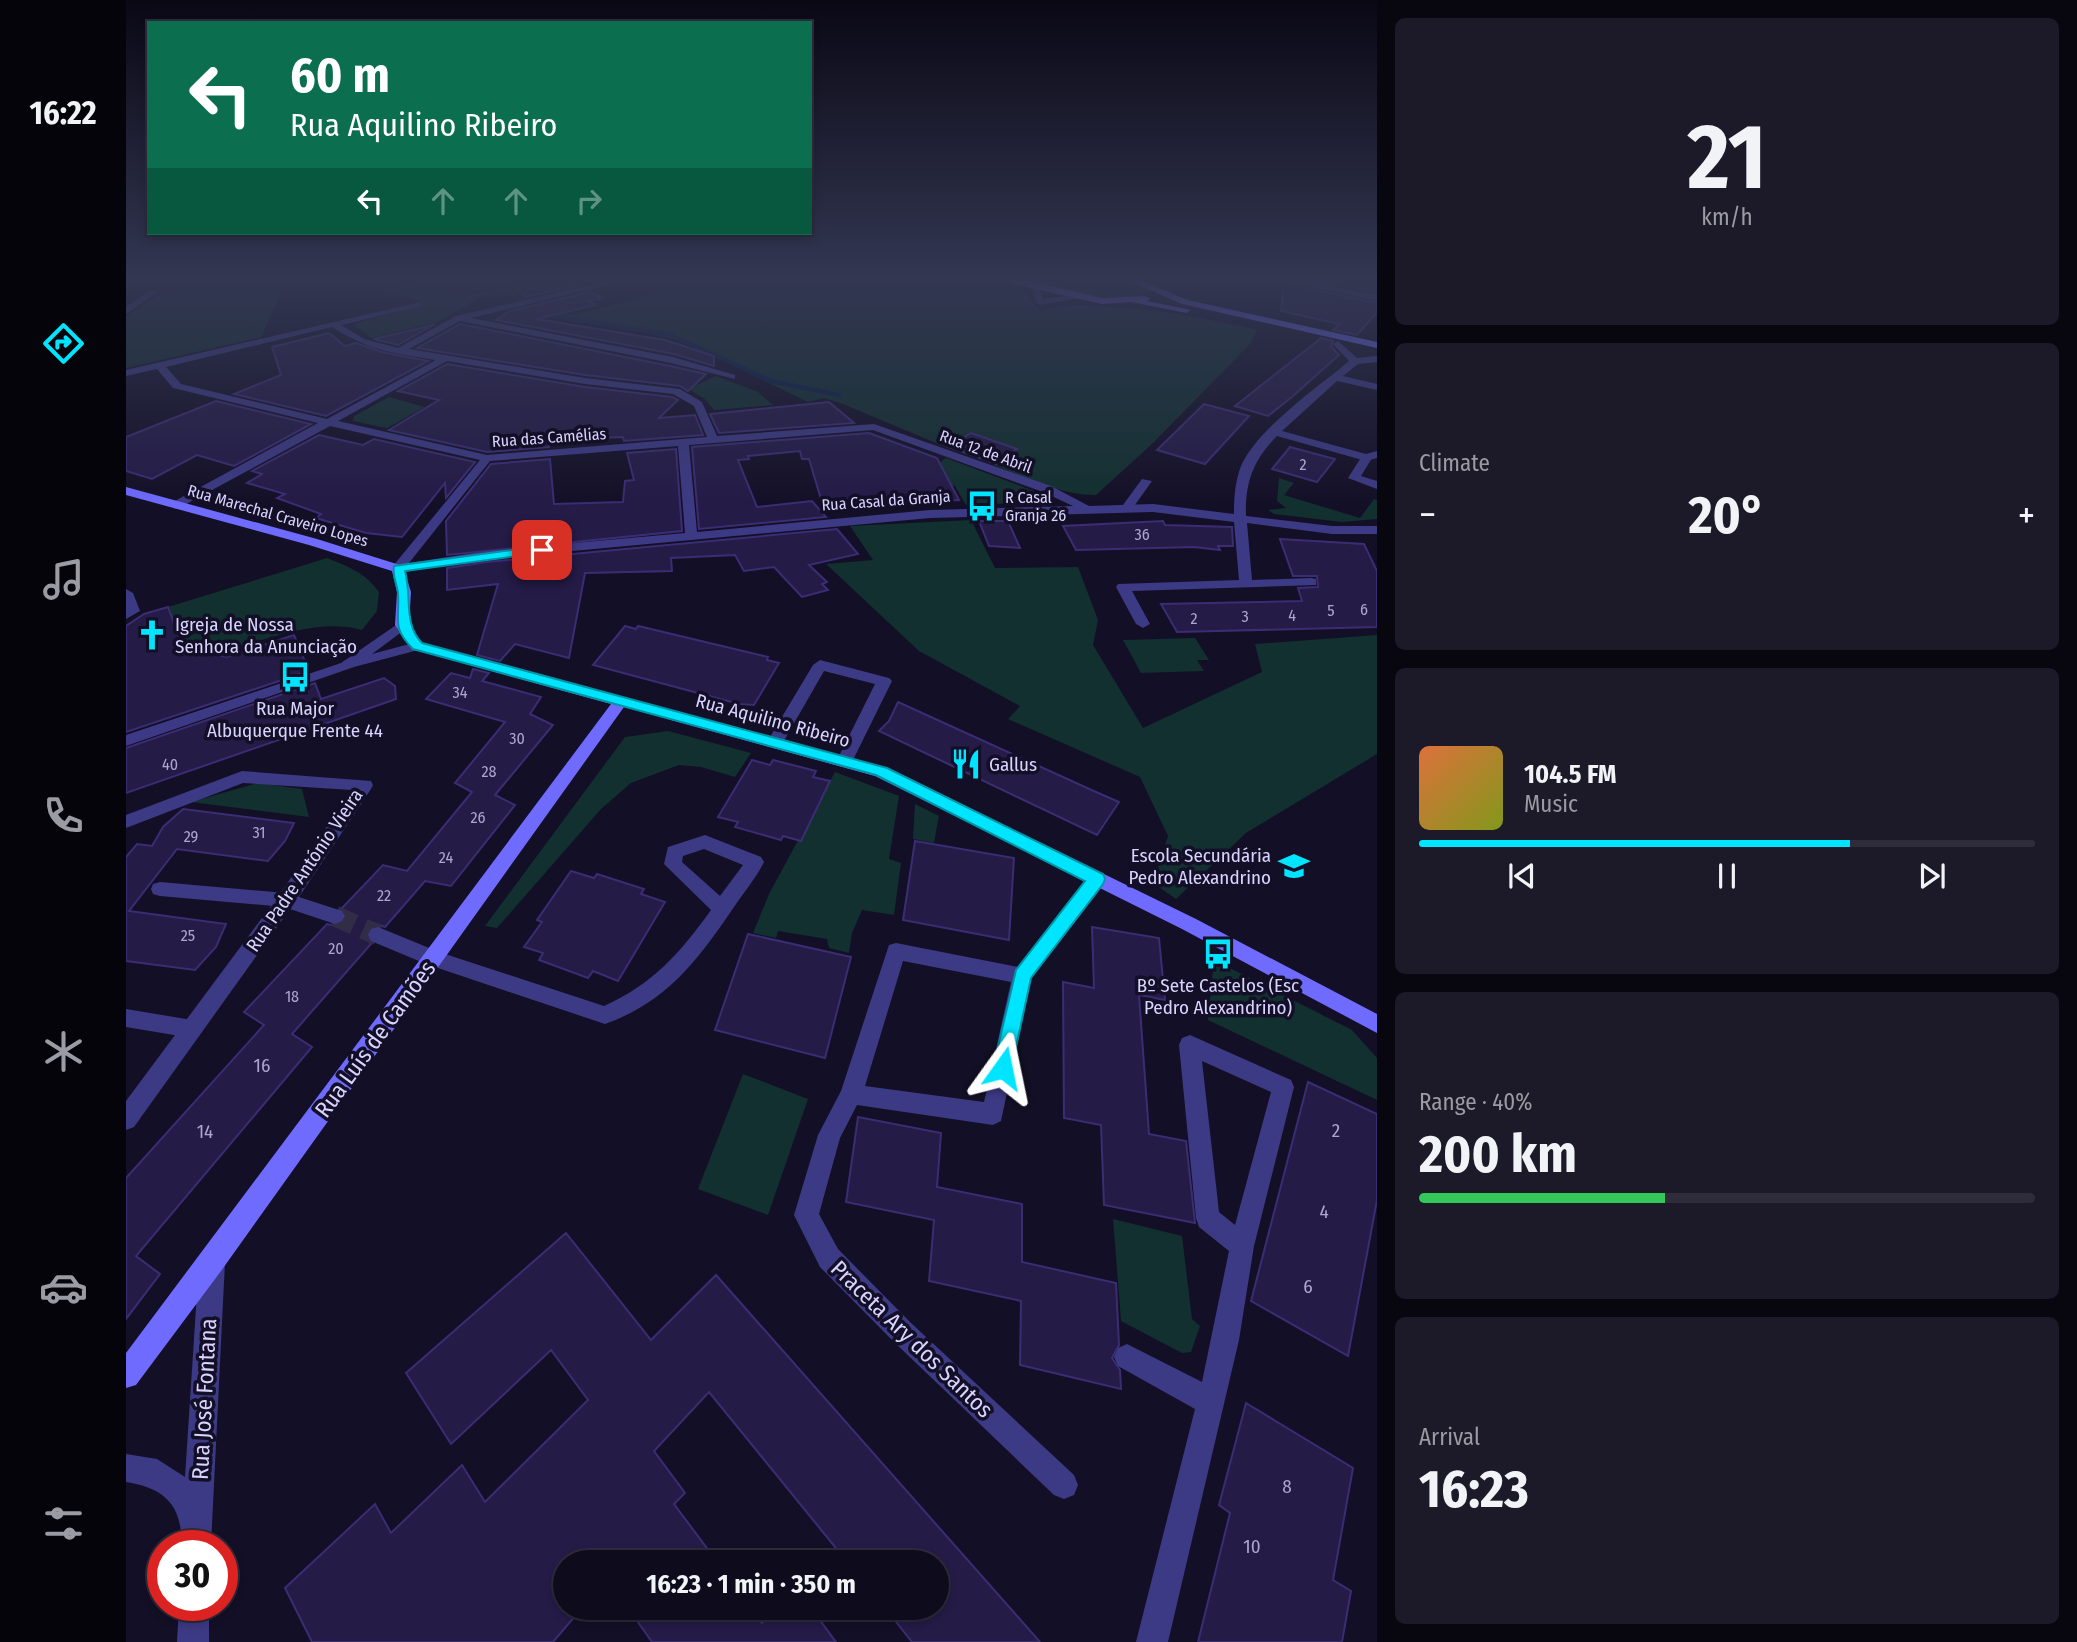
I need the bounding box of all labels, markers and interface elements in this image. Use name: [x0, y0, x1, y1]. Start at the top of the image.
text: 60 m: [290, 46, 390, 105]
icon: left: [175, 49, 266, 140]
text: 16:22: [29, 94, 97, 132]
text: 21: [1687, 103, 1767, 212]
text: Rua Aquilino Ribeiro: [290, 106, 557, 144]
icon: left: [351, 182, 389, 220]
icon: ahead: [424, 182, 462, 220]
icon: ahead: [497, 182, 535, 220]
icon: right: [570, 182, 608, 220]
text: km/h: [1701, 203, 1753, 231]
icon: directions: [39, 319, 88, 368]
street label: Rua das Camélias: [491, 424, 607, 451]
street label: Rua 12 de Abril: [937, 426, 1035, 477]
text: Climate: [1419, 449, 1490, 477]
house number: 2: [1299, 455, 1307, 474]
street label: Rua Marechal Craveiro Lopes: [185, 481, 371, 550]
text: 20°: [1689, 484, 1765, 547]
street label: Rua Casal da Granja: [821, 486, 951, 514]
place label: R Casal Granja 26: [1005, 488, 1066, 525]
bus stop icon: R Casal Granja 26: [965, 489, 999, 523]
text: −: [1419, 492, 1436, 538]
text: +: [2018, 492, 2035, 538]
pin: [512, 520, 572, 580]
house number: 36: [1134, 525, 1150, 544]
icon: arrive: [523, 531, 561, 569]
icon: music: [39, 555, 88, 604]
house number: 6: [1360, 600, 1368, 619]
house number: 5: [1327, 601, 1335, 620]
house number: 4: [1288, 606, 1296, 625]
house number: 3: [1241, 607, 1249, 626]
house number: 2: [1190, 609, 1198, 628]
place label: Igreja de Nossa Senhora da Anunciação: [175, 613, 357, 658]
church icon: Igreja de Nossa Senhora da Anunciação: [135, 618, 169, 652]
bus stop icon: Rua Major Albuquerque Frente 44: [278, 660, 312, 694]
house number: 34: [453, 683, 468, 702]
street label: Rua Aquilino Ribeiro: [693, 689, 853, 752]
place label: Rua Major Albuquerque Frente 44: [207, 697, 383, 742]
house number: 30: [509, 729, 525, 748]
restaurant icon: Gallus: [949, 747, 983, 781]
place label: Gallus: [989, 753, 1037, 776]
house number: 40: [162, 755, 178, 774]
text: 104.5 FM: [1524, 759, 1616, 790]
house number: 28: [481, 762, 497, 781]
street label: Rua Padre António Vieira: [241, 784, 368, 956]
text: Music: [1524, 790, 1578, 818]
icon: phone: [39, 791, 88, 840]
house number: 26: [471, 808, 486, 827]
house number: 31: [252, 823, 266, 842]
house number: 29: [184, 827, 199, 846]
place label: Escola Secundária Pedro Alexandrino: [1128, 844, 1271, 889]
house number: 24: [439, 848, 453, 867]
school or university icon: Escola Secundária Pedro Alexandrino: [1277, 849, 1311, 883]
icon: previous: [1503, 857, 1541, 895]
icon: pause: [1708, 857, 1746, 895]
icon: next: [1913, 857, 1951, 895]
house number: 22: [377, 886, 391, 905]
house number: 25: [181, 926, 195, 945]
bus stop icon: Bº Sete Castelos (Esc Pedro Alexandrino): [1201, 937, 1235, 971]
house number: 20: [328, 939, 344, 958]
street label: Rua Luís de Camões: [309, 955, 441, 1123]
place label: Bº Sete Castelos (Esc Pedro Alexandrino): [1137, 974, 1299, 1019]
house number: 18: [285, 987, 299, 1006]
icon: climate: [39, 1027, 88, 1076]
position arrow: [966, 1031, 1040, 1105]
house number: 16: [254, 1054, 270, 1077]
text: Range · 40%: [1419, 1088, 1533, 1116]
house number: 2: [1332, 1119, 1340, 1142]
house number: 14: [197, 1120, 213, 1143]
text: 200 km: [1419, 1123, 1577, 1186]
house number: 4: [1319, 1200, 1329, 1223]
street label: Praceta Ary dos Santos: [825, 1254, 999, 1424]
icon: car: [39, 1263, 88, 1312]
house number: 6: [1303, 1275, 1313, 1298]
street label: Rua José Fontana: [186, 1318, 222, 1480]
text: Arrival: [1419, 1423, 1480, 1451]
text: 16:23: [1419, 1458, 1529, 1521]
house number: 8: [1282, 1475, 1292, 1498]
icon: filters: [39, 1499, 88, 1548]
speed limit sign: 30: [147, 1530, 238, 1621]
house number: 10: [1243, 1535, 1261, 1558]
text: 16:23 · 1 min · 350 m: [646, 1569, 856, 1600]

